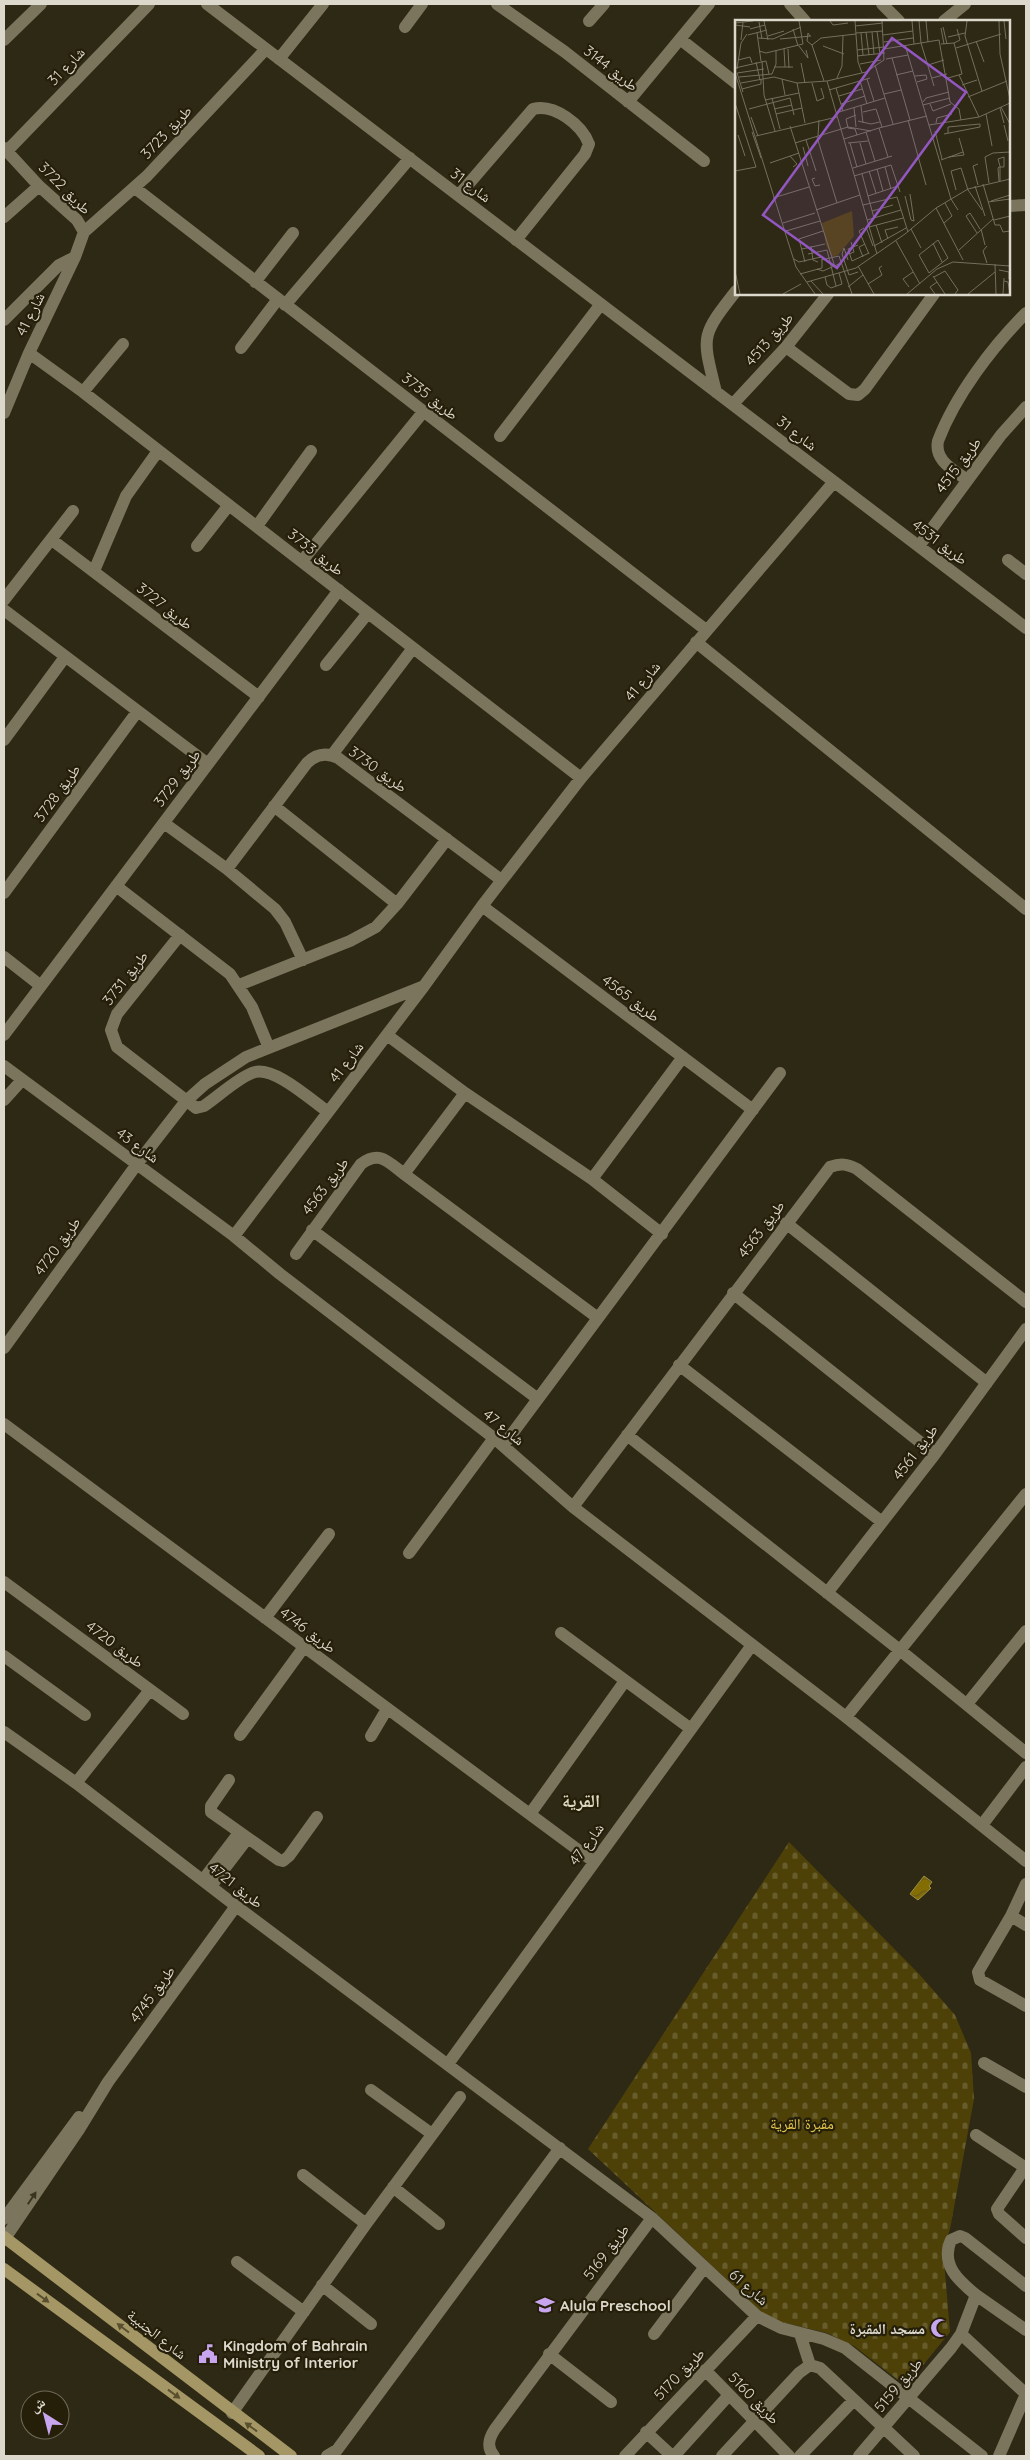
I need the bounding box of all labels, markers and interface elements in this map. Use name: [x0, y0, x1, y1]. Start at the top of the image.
inset map: [735, 20, 1010, 295]
street label: طريق 3144: [579, 41, 642, 96]
street label: شارع 31: [43, 43, 90, 90]
street label: طريق 3723: [136, 101, 196, 164]
street label: طريق 3722: [34, 158, 95, 219]
street label: شارع 31: [446, 164, 495, 207]
street label: شارع 41: [11, 289, 50, 339]
street label: طريق 4513: [741, 308, 798, 370]
street label: طريق 3735: [397, 368, 462, 425]
street label: شارع 31: [772, 411, 821, 456]
street label: طريق 4515: [931, 433, 986, 497]
street label: طريق 4531: [908, 515, 972, 570]
street label: طريق 3733: [283, 524, 348, 581]
street label: طريق 3727: [132, 578, 197, 635]
street label: شارع 41: [620, 657, 665, 705]
street label: طريق 3730: [345, 742, 411, 797]
street label: طريق 3729: [149, 745, 206, 811]
street label: طريق 3728: [30, 760, 85, 826]
street label: طريق 3731: [98, 947, 153, 1010]
street label: طريق 4565: [598, 970, 664, 1027]
street label: شارع 41: [325, 1038, 368, 1087]
street label: شارع 43: [112, 1123, 163, 1168]
street label: طريق 4563: [297, 1153, 354, 1219]
street label: طريق 4563: [733, 1196, 790, 1262]
street label: طريق 4720: [30, 1213, 85, 1279]
street label: شارع 47: [479, 1405, 529, 1450]
street label: طريق 4561: [888, 1420, 943, 1484]
street label: طريق 4746: [276, 1603, 340, 1658]
street label: طريق 4720: [82, 1616, 148, 1673]
district label: القرية: [562, 1789, 600, 1812]
street label: شارع 47: [564, 1819, 609, 1869]
street label: طريق 4721: [204, 1858, 267, 1913]
street label: طريق 4745: [125, 1962, 180, 2027]
park label: مقبرة القرية: [770, 2114, 834, 2133]
one-way arrow: [28, 2191, 37, 2205]
street label: طريق 5169: [579, 2220, 634, 2284]
street label: شارع 61: [725, 2265, 773, 2310]
one-way arrow: [36, 2293, 50, 2303]
school or university icon: Alula Preschool: [534, 2294, 556, 2316]
place label: Alula Preschool: [560, 2296, 671, 2315]
street label: شارع الجنبية: [123, 2305, 191, 2364]
mosque icon: مسجد المقبرة: [929, 2317, 951, 2339]
place label: مسجد المقبرة: [850, 2319, 925, 2338]
one-way arrow: [117, 2322, 130, 2333]
place label: Kingdom of Bahrain Ministry of Interior: [223, 2336, 368, 2372]
public building icon: Kingdom of Bahrain Ministry of Interior: [197, 2343, 219, 2365]
street label: طريق 5170: [650, 2344, 709, 2405]
street label: طريق 5159: [870, 2354, 927, 2417]
street label: طريق 5160: [724, 2368, 784, 2429]
one-way arrow: [167, 2389, 181, 2399]
north arrow: [20, 2390, 70, 2440]
text: ش: [26, 2393, 49, 2416]
one-way arrow: [245, 2422, 258, 2432]

